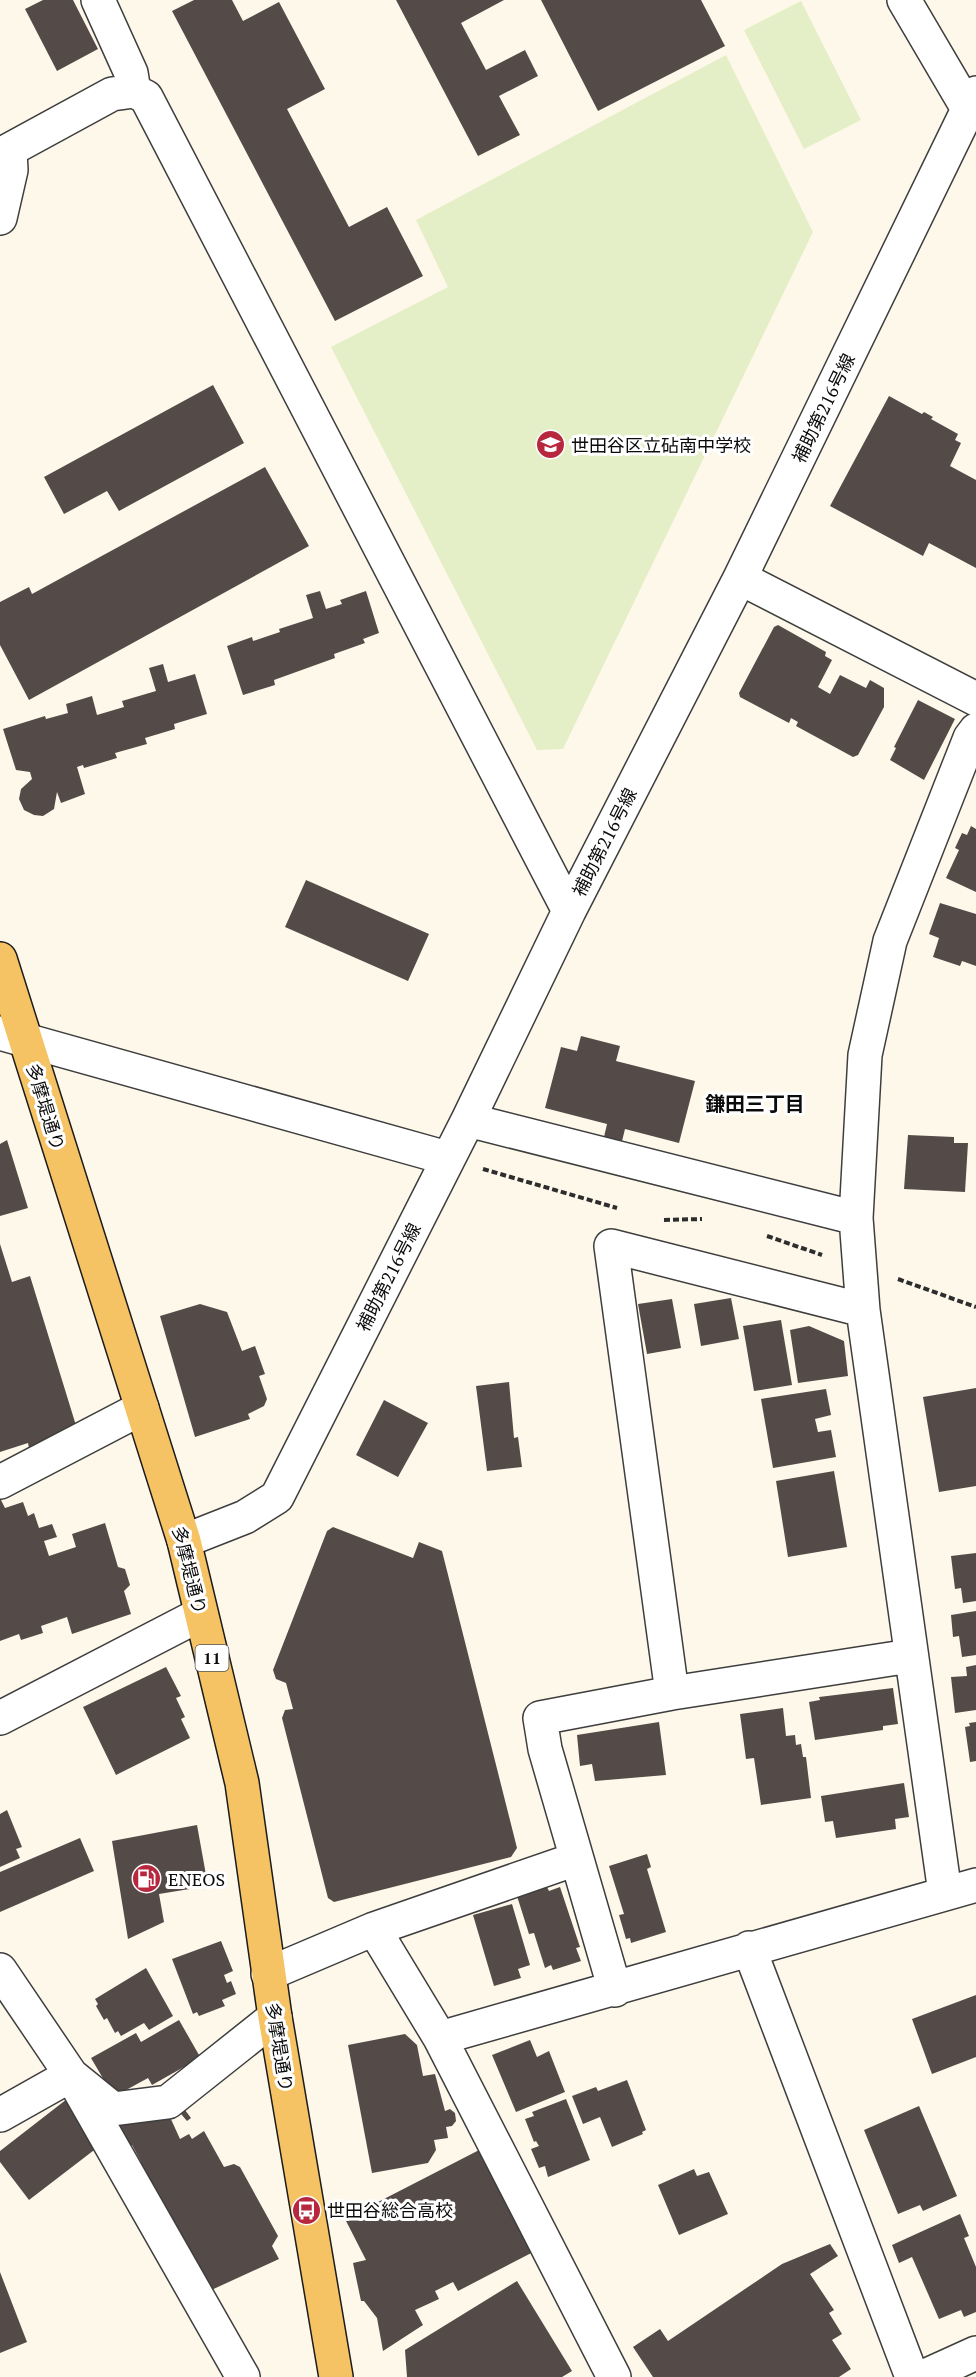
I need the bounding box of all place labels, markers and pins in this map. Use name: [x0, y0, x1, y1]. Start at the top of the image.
school or university icon: 世田谷区立砧南中学校: [534, 429, 566, 461]
place label: 世田谷区立砧南中学校: [571, 433, 751, 457]
fuel station icon: ENEOS: [131, 1863, 163, 1895]
place label: ENEOS: [168, 1867, 225, 1891]
bus stop icon: 世田谷総合高校: [290, 2194, 322, 2226]
place label: 世田谷総合高校: [327, 2198, 453, 2222]

